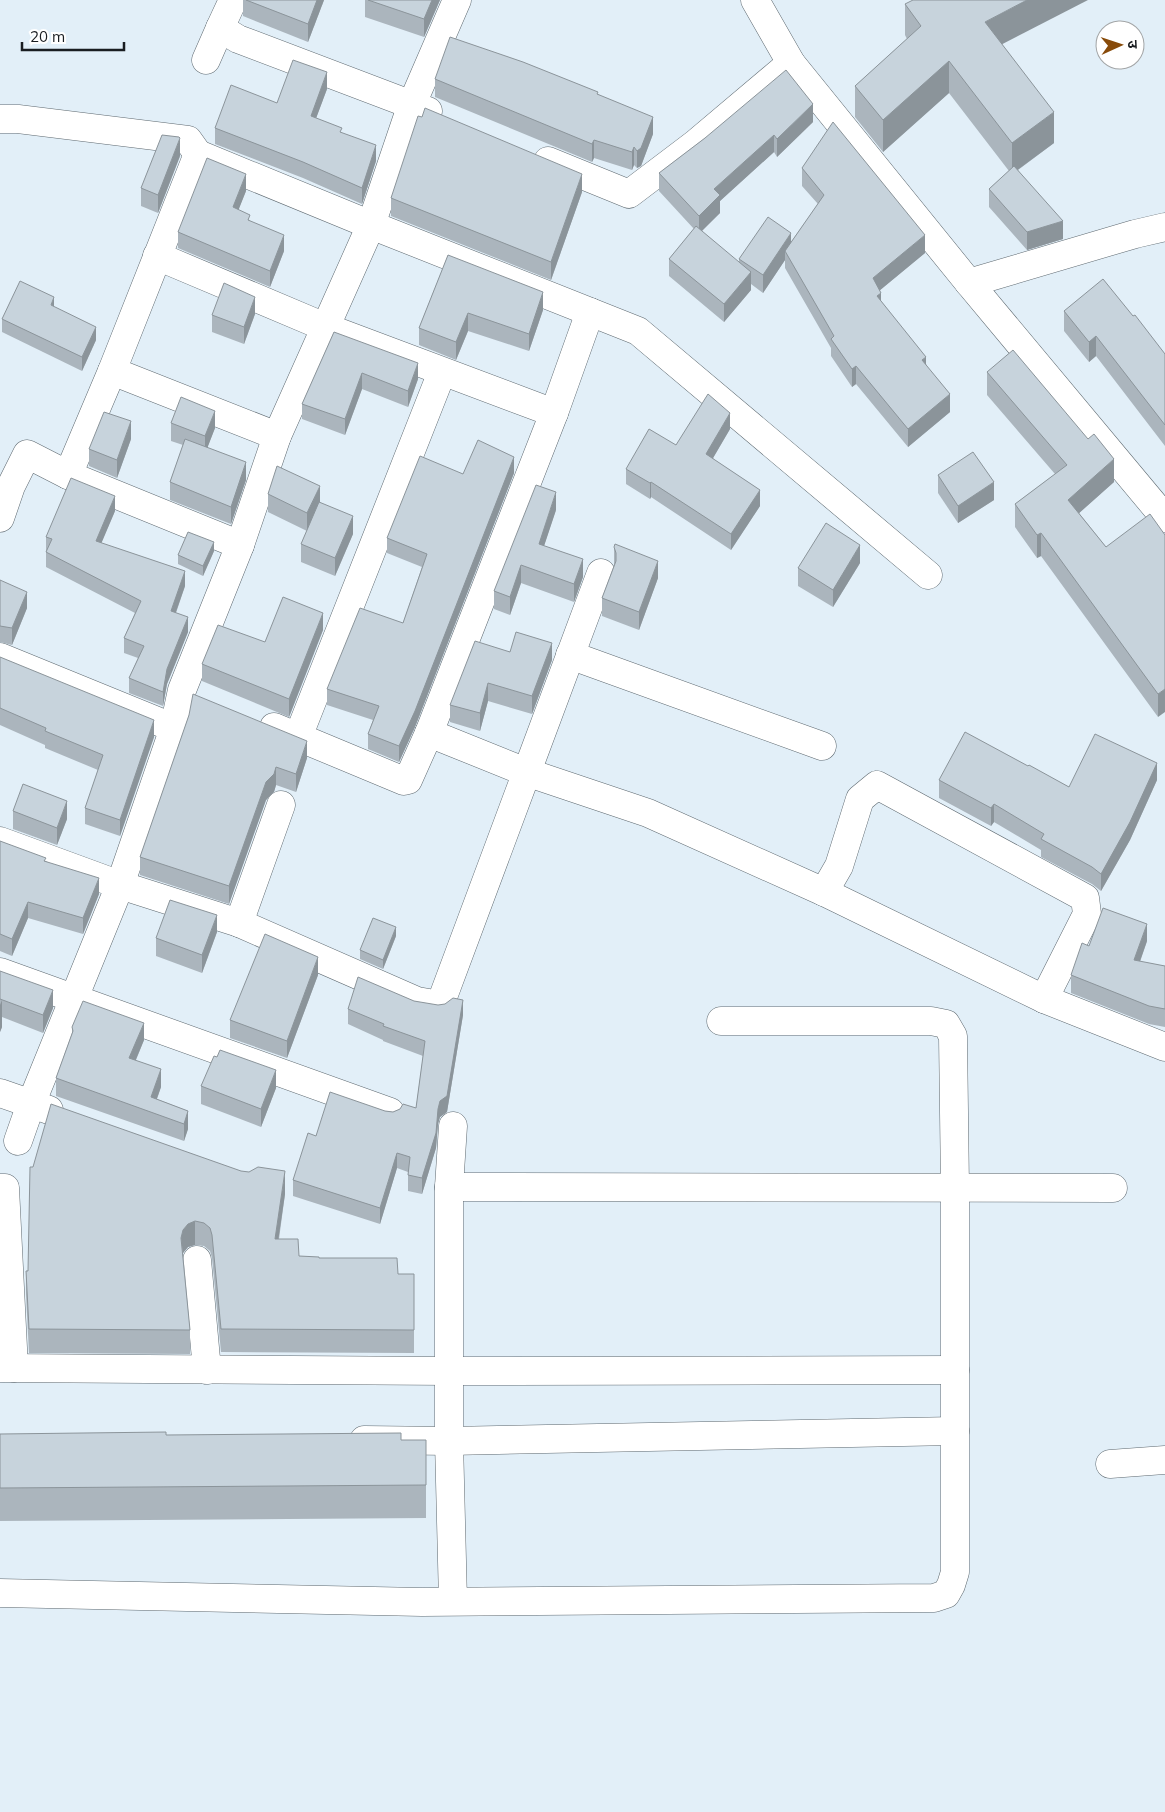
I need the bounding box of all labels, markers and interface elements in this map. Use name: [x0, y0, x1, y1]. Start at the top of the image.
scale bar: [22, 20, 125, 52]
north arrow: [1095, 20, 1145, 70]
text: 20 m: [30, 27, 65, 46]
text: उ: [1124, 40, 1142, 50]

